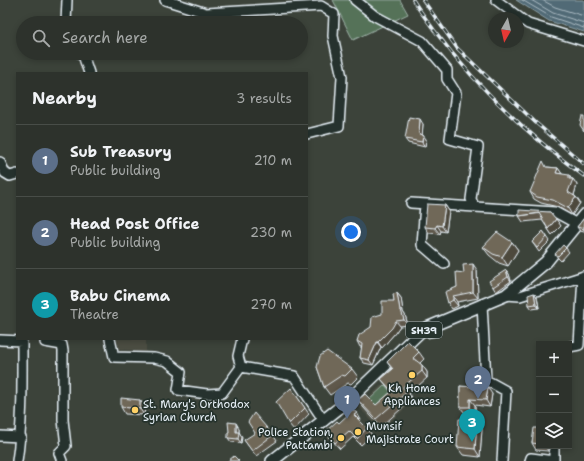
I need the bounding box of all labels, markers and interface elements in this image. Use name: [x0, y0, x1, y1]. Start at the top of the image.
north arrow: [488, 12, 524, 48]
search box: [16, 16, 308, 60]
icon: search: [30, 27, 52, 49]
text: Search here: [62, 28, 148, 48]
text: Nearby: [32, 87, 97, 109]
text: 3 results: [236, 90, 292, 107]
text: Sub Treasury: [70, 142, 172, 162]
text: 1: [42, 152, 48, 169]
text: 210 m: [254, 152, 292, 169]
text: Public building: [70, 162, 161, 179]
text: Head Post Office: [70, 214, 200, 234]
your location: [341, 222, 361, 242]
text: 2: [40, 224, 50, 241]
text: 230 m: [250, 224, 292, 241]
text: Public building: [70, 234, 161, 251]
text: Babu Cinema: [70, 286, 170, 306]
text: 3: [40, 296, 50, 313]
text: 270 m: [250, 296, 292, 313]
text: Theatre: [70, 306, 119, 323]
road number: SH39: [406, 322, 442, 338]
map controls: [536, 341, 572, 449]
button: +: [536, 341, 572, 377]
pin: 2: [465, 366, 491, 399]
marker: Kh Home Appliances: [407, 370, 417, 380]
button: −: [536, 377, 572, 413]
place label: Kh Home Appliances: [384, 381, 440, 409]
pin: 1: [334, 386, 360, 419]
place label: St. Mary's Orthodox Syrian Church: [143, 397, 250, 425]
marker: St. Mary's Orthodox Syrian Church: [130, 405, 140, 415]
pin: 3: [459, 409, 485, 442]
button: layers: [536, 413, 572, 449]
place label: Munsif Majistrate Court: [366, 419, 454, 447]
place label: Police Station, Pattambi: [258, 425, 333, 453]
marker: Munsif Majistrate Court: [353, 427, 363, 437]
marker: Police Station, Pattambi: [336, 433, 346, 443]

